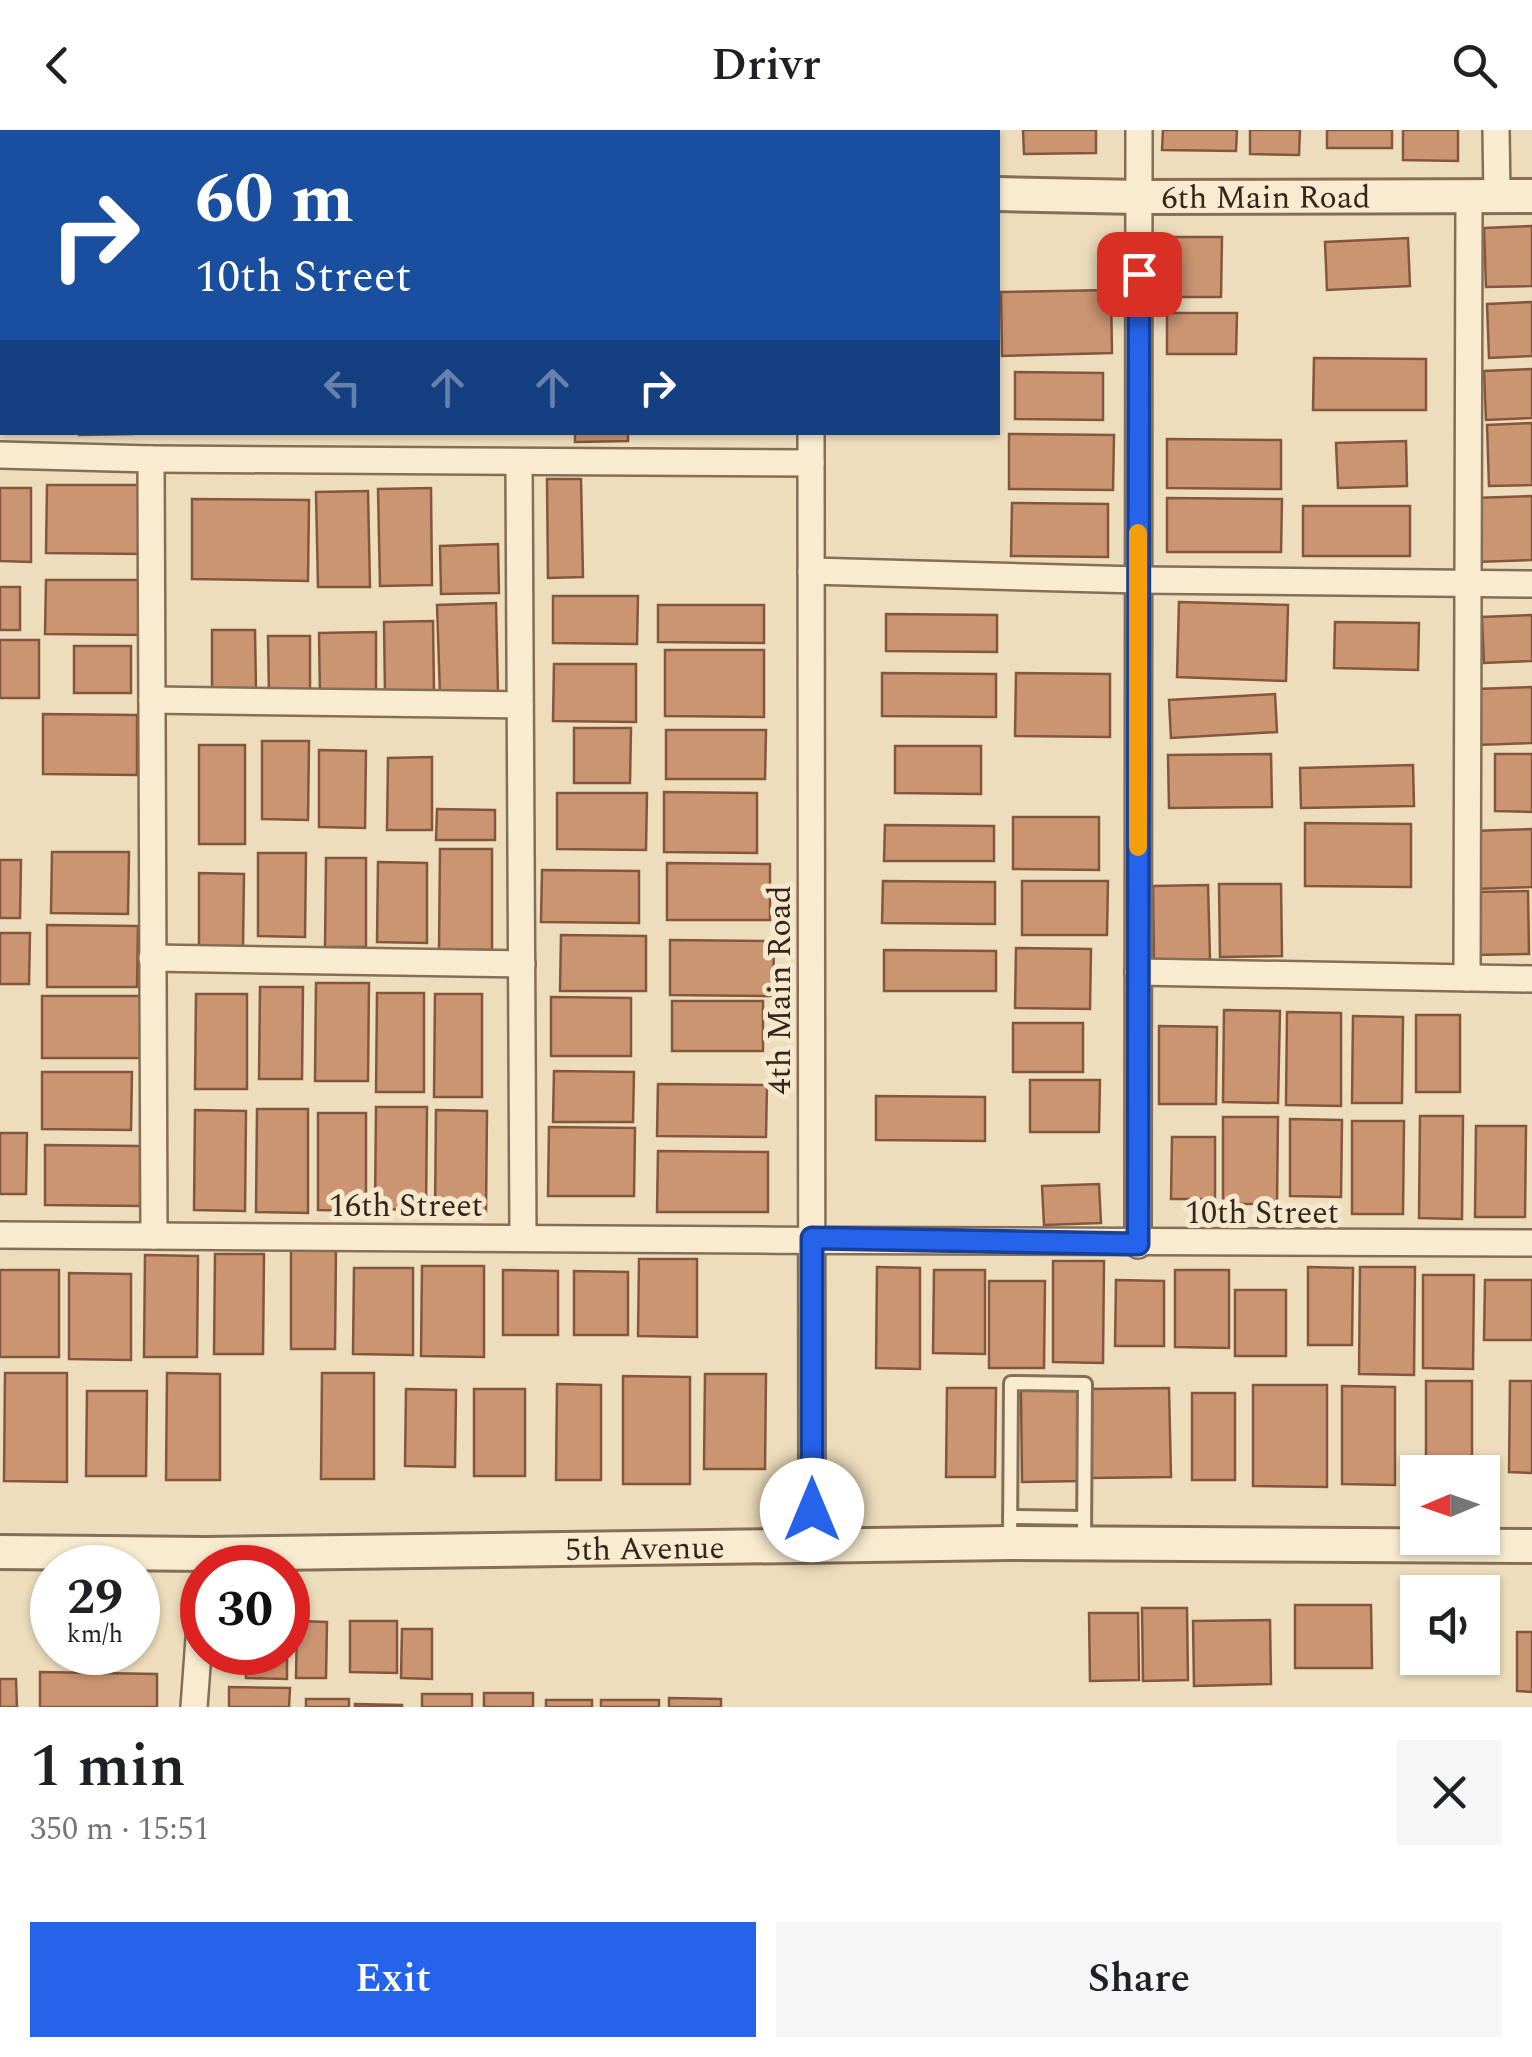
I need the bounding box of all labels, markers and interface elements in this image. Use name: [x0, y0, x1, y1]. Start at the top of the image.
text: Drivr: [711, 31, 821, 100]
icon: back: [30, 38, 85, 93]
icon: search: [1447, 38, 1502, 93]
text: 60 m: [195, 147, 354, 253]
icon: right: [30, 170, 160, 300]
street label: 6th Main Road: [1161, 173, 1371, 223]
pin: [1097, 232, 1182, 317]
text: 10th Street: [195, 243, 411, 312]
icon: arrive: [1112, 247, 1167, 302]
icon: left: [315, 360, 370, 415]
icon: ahead: [420, 360, 475, 415]
icon: ahead: [525, 360, 580, 415]
icon: right: [630, 360, 685, 415]
street label: 4th Main Road: [756, 885, 805, 1095]
street label: 16th Street: [329, 1182, 483, 1231]
street label: 10th Street: [1185, 1189, 1339, 1238]
north arrow: [1400, 1455, 1500, 1555]
map controls: [1400, 1455, 1500, 1675]
position arrow: [760, 1458, 864, 1562]
street label: 5th Avenue: [565, 1524, 725, 1575]
speed limit sign: 30: [180, 1545, 310, 1675]
text: 29: [67, 1560, 123, 1636]
button: sound: [1400, 1575, 1500, 1675]
text: km/h: [67, 1616, 123, 1654]
text: 1 min: [30, 1721, 186, 1813]
button: close: [1397, 1740, 1502, 1845]
text: 350 m · 15:51: [30, 1805, 210, 1854]
button: Exit: [30, 1922, 756, 2037]
button: Share: [776, 1922, 1502, 2037]

